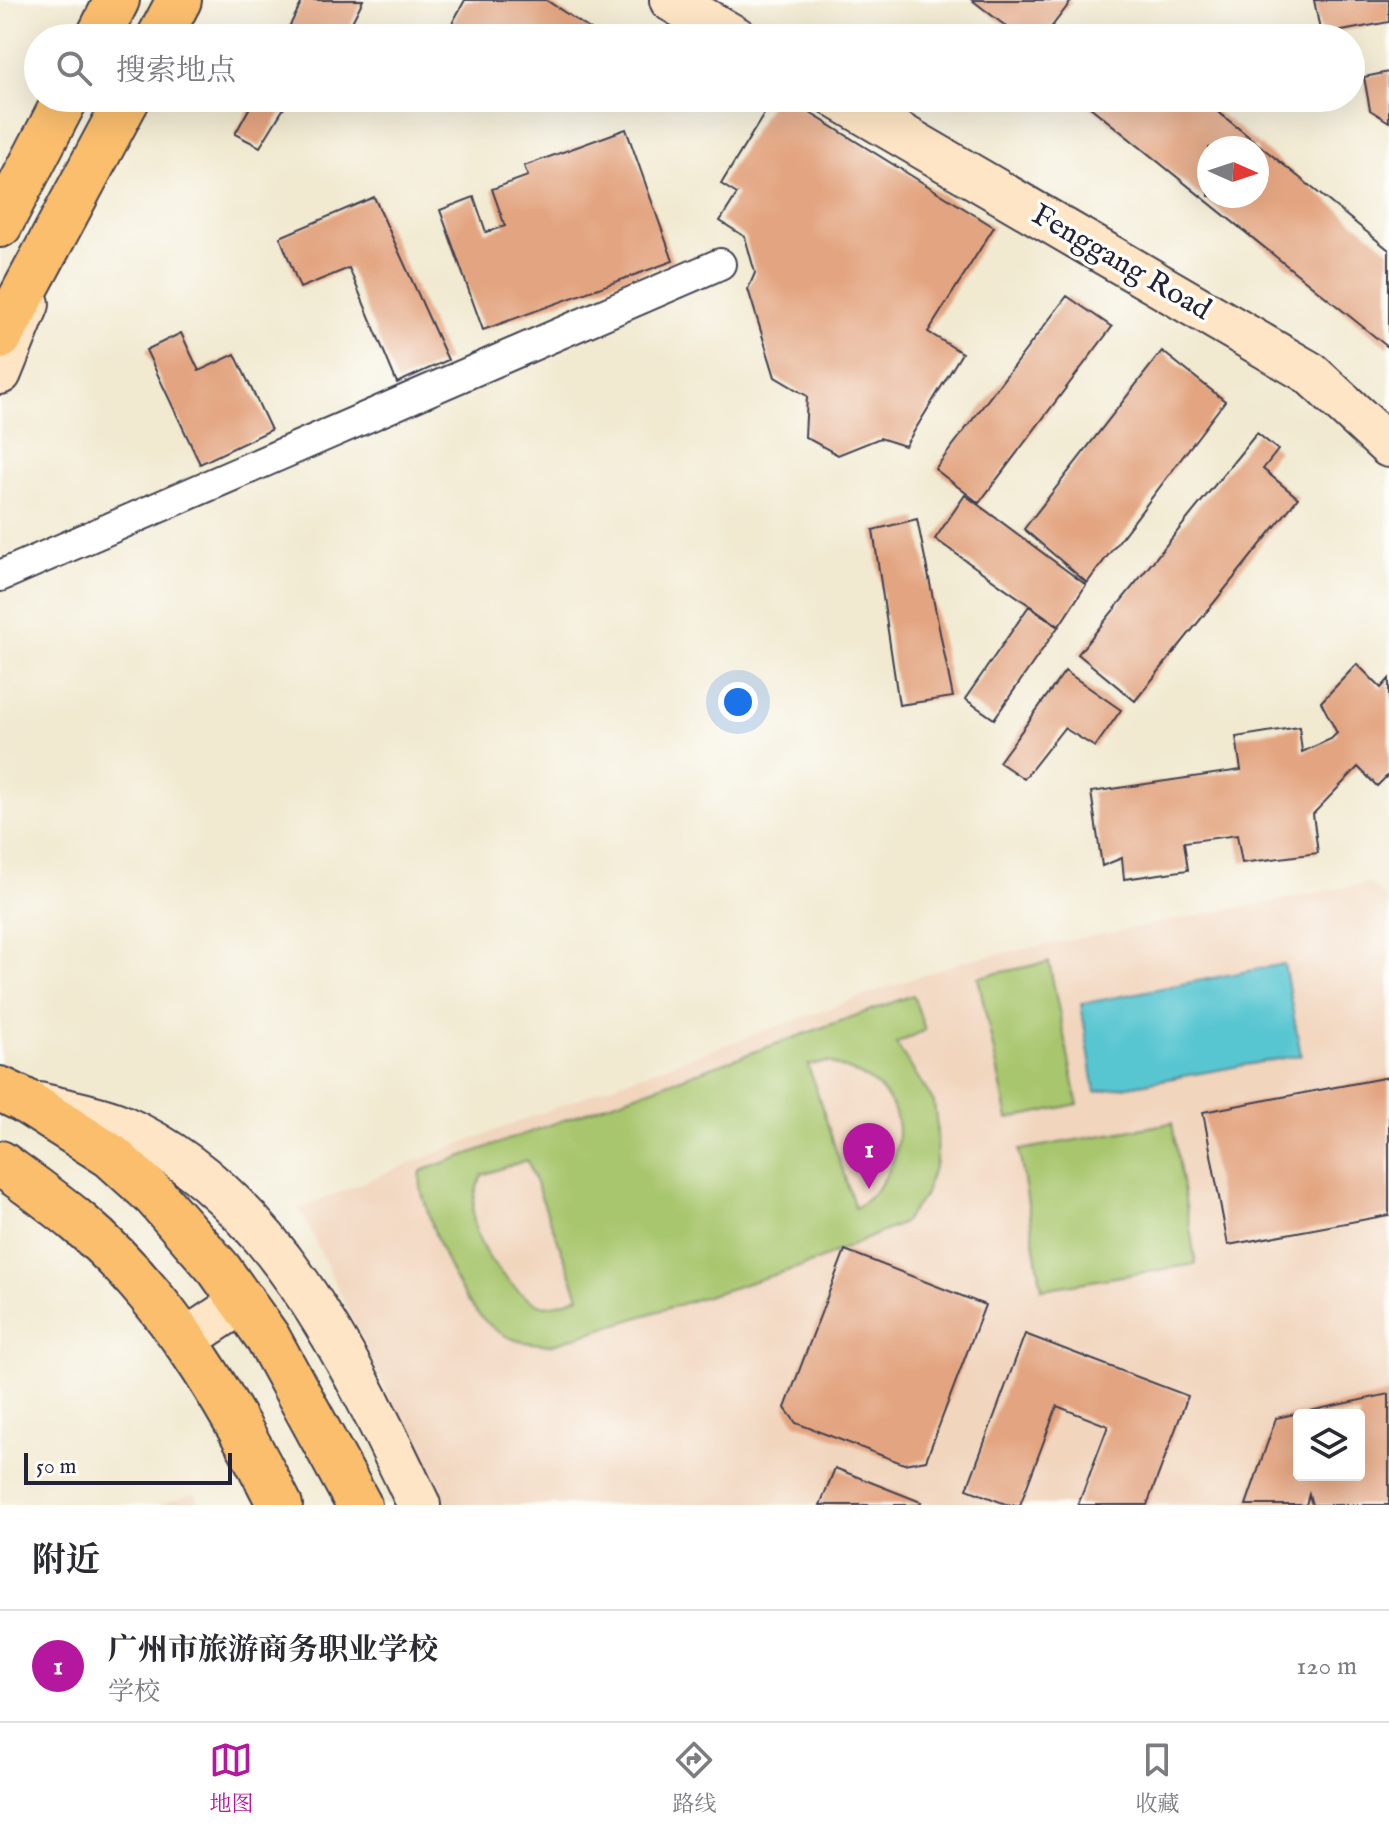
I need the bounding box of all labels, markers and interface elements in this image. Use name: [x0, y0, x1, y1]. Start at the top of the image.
search box: [24, 24, 1365, 112]
icon: search: [52, 46, 96, 90]
text: 搜索地点: [116, 53, 236, 91]
north arrow: [1197, 136, 1269, 208]
street label: Fenggang Road: [1025, 196, 1218, 330]
your location: [718, 682, 758, 722]
pin: 1: [843, 1123, 895, 1189]
map controls: [1293, 1409, 1365, 1481]
button: layers: [1293, 1409, 1365, 1481]
scale bar: [24, 1449, 232, 1485]
text: 50 m: [36, 1453, 77, 1481]
text: 附近: [32, 1540, 100, 1583]
text: 广州市旅游商务职业学校: [108, 1632, 438, 1670]
text: 1: [53, 1650, 63, 1683]
text: 120 m: [1297, 1650, 1357, 1683]
text: 学校: [108, 1676, 160, 1709]
tab: 地图: [209, 1738, 254, 1819]
tab: 路线: [672, 1738, 717, 1819]
tab: 收藏: [1135, 1738, 1180, 1819]

